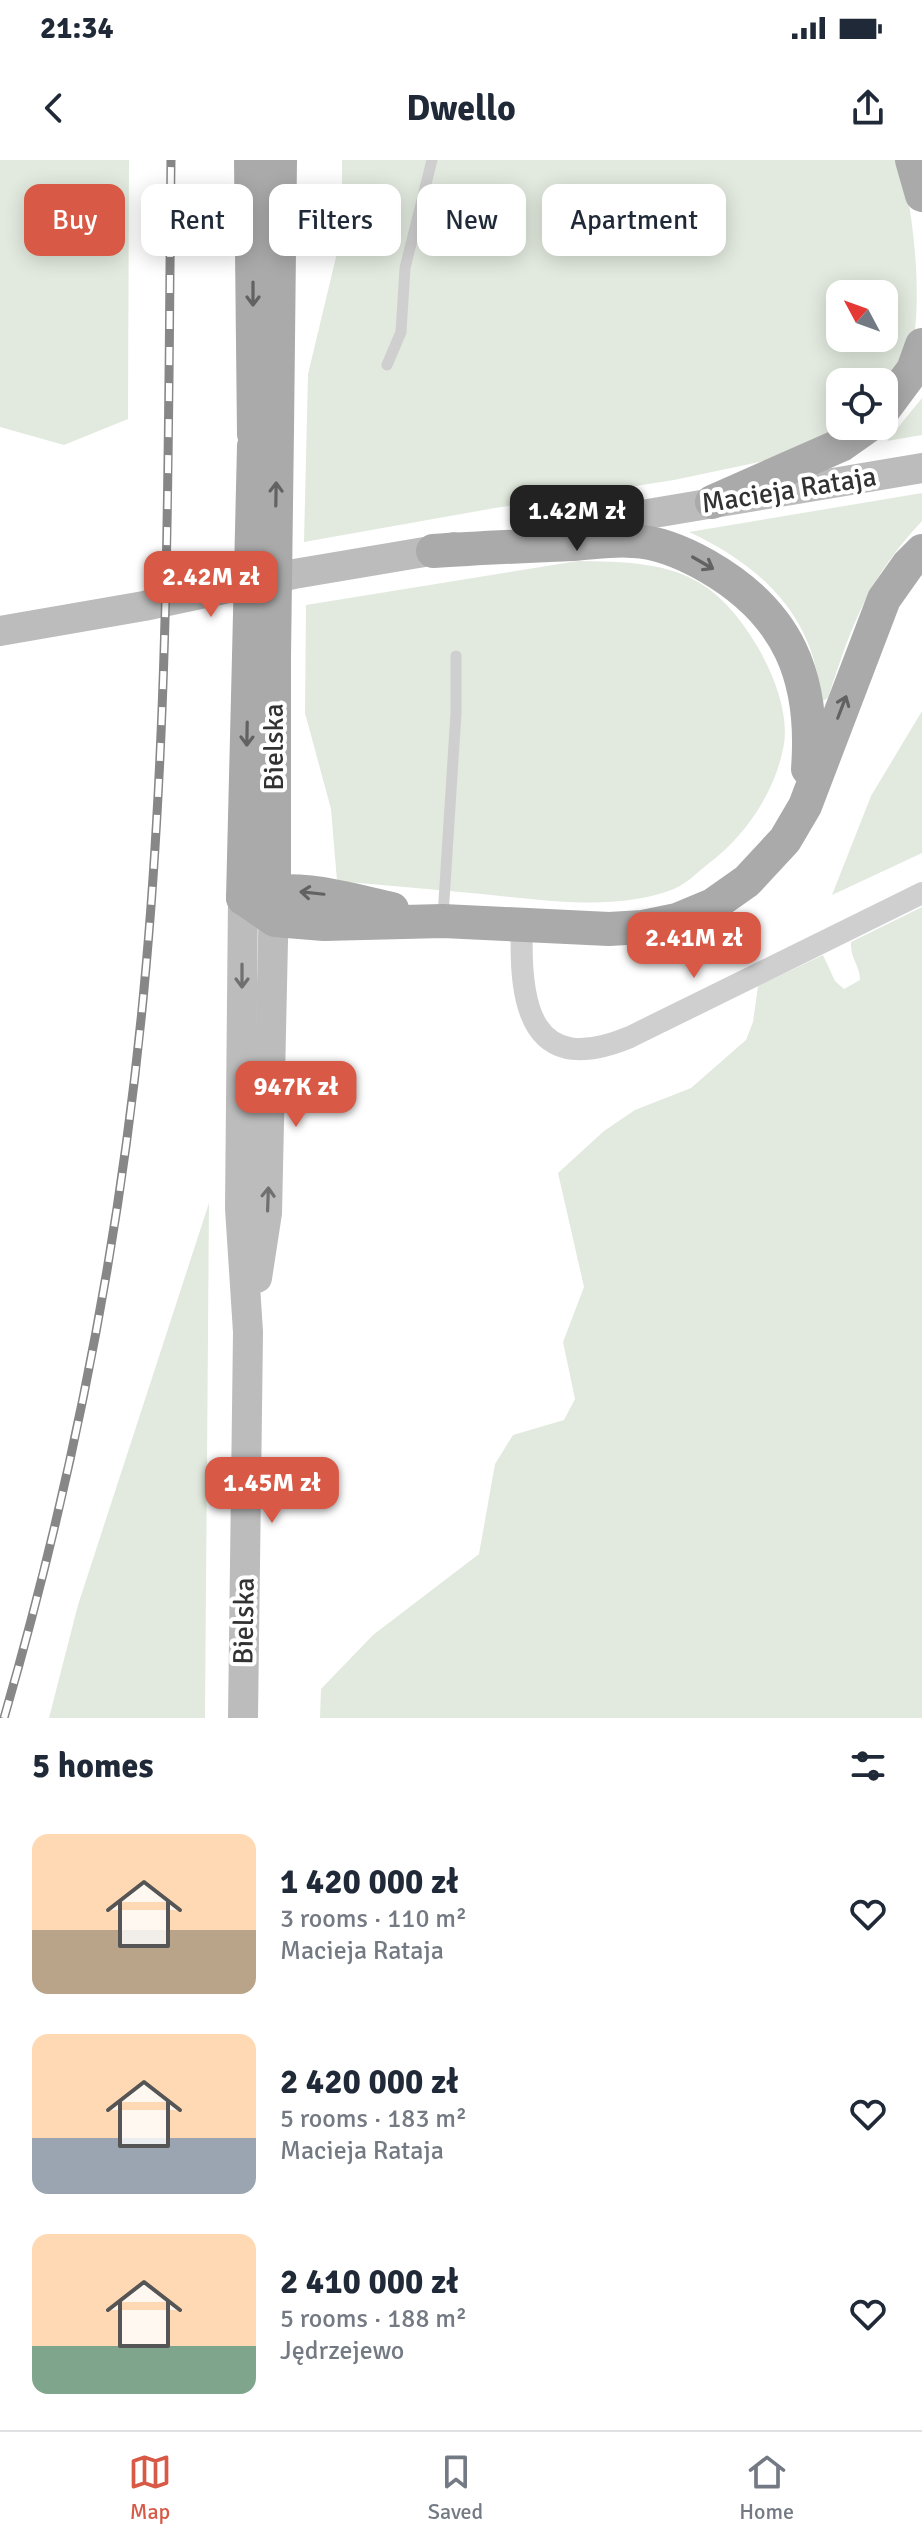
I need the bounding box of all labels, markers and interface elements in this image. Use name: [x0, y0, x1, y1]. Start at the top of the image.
text: 21:34: [40, 10, 114, 47]
icon: back: [32, 86, 76, 130]
text: Dwello: [406, 86, 516, 131]
icon: share: [846, 86, 890, 130]
chip: Buy: [24, 184, 125, 256]
chip: Rent: [141, 184, 253, 256]
chip: Filters: [269, 184, 401, 256]
chip: New: [417, 184, 526, 256]
chip: Apartment: [542, 184, 726, 256]
one-way arrow: [245, 280, 260, 307]
north arrow: [826, 280, 898, 352]
map controls: [826, 280, 898, 440]
button: locate: [826, 368, 898, 440]
street label: Macieja Rataja: [699, 459, 879, 521]
one-way arrow: [268, 481, 284, 508]
pin: 1.42M zł: [494, 485, 660, 553]
text: 1.42M zł: [528, 495, 626, 527]
pin: 2.42M zł: [128, 551, 294, 619]
one-way arrow: [691, 555, 714, 571]
text: 2.42M zł: [162, 561, 260, 593]
one-way arrow: [836, 695, 850, 719]
street label: Bielska: [257, 703, 291, 791]
one-way arrow: [239, 720, 254, 747]
one-way arrow: [299, 886, 326, 901]
pin: 2.41M zł: [611, 912, 777, 980]
text: 2.41M zł: [645, 922, 743, 954]
one-way arrow: [235, 962, 250, 989]
pin: 947K zł: [222, 1061, 370, 1129]
text: 947K zł: [253, 1071, 339, 1103]
one-way arrow: [260, 1186, 275, 1213]
pin: 1.45M zł: [189, 1457, 355, 1525]
text: 1.45M zł: [223, 1467, 321, 1499]
street label: Bielska: [226, 1577, 262, 1665]
icon: filters: [846, 1744, 890, 1788]
text: 5 homes: [32, 1745, 153, 1787]
text: 1 420 000 zł: [280, 1861, 459, 1903]
icon: home: [96, 1866, 192, 1962]
icon: heart: [846, 1892, 890, 1936]
text: 3 rooms · 110 m²: [280, 1903, 467, 1935]
text: Macieja Rataja: [280, 1935, 444, 1967]
text: 2 420 000 zł: [280, 2061, 459, 2103]
icon: home: [96, 2066, 192, 2162]
icon: heart: [846, 2092, 890, 2136]
text: 5 rooms · 183 m²: [280, 2103, 467, 2135]
text: Macieja Rataja: [280, 2135, 444, 2167]
text: 2 410 000 zł: [280, 2261, 459, 2303]
icon: home: [96, 2266, 192, 2362]
icon: heart: [846, 2292, 890, 2336]
text: 5 rooms · 188 m²: [280, 2303, 467, 2335]
text: Jędrzejewo: [280, 2335, 404, 2367]
tab: Map: [128, 2450, 172, 2525]
tab: Saved: [428, 2450, 483, 2525]
tab: Home: [739, 2450, 794, 2525]

